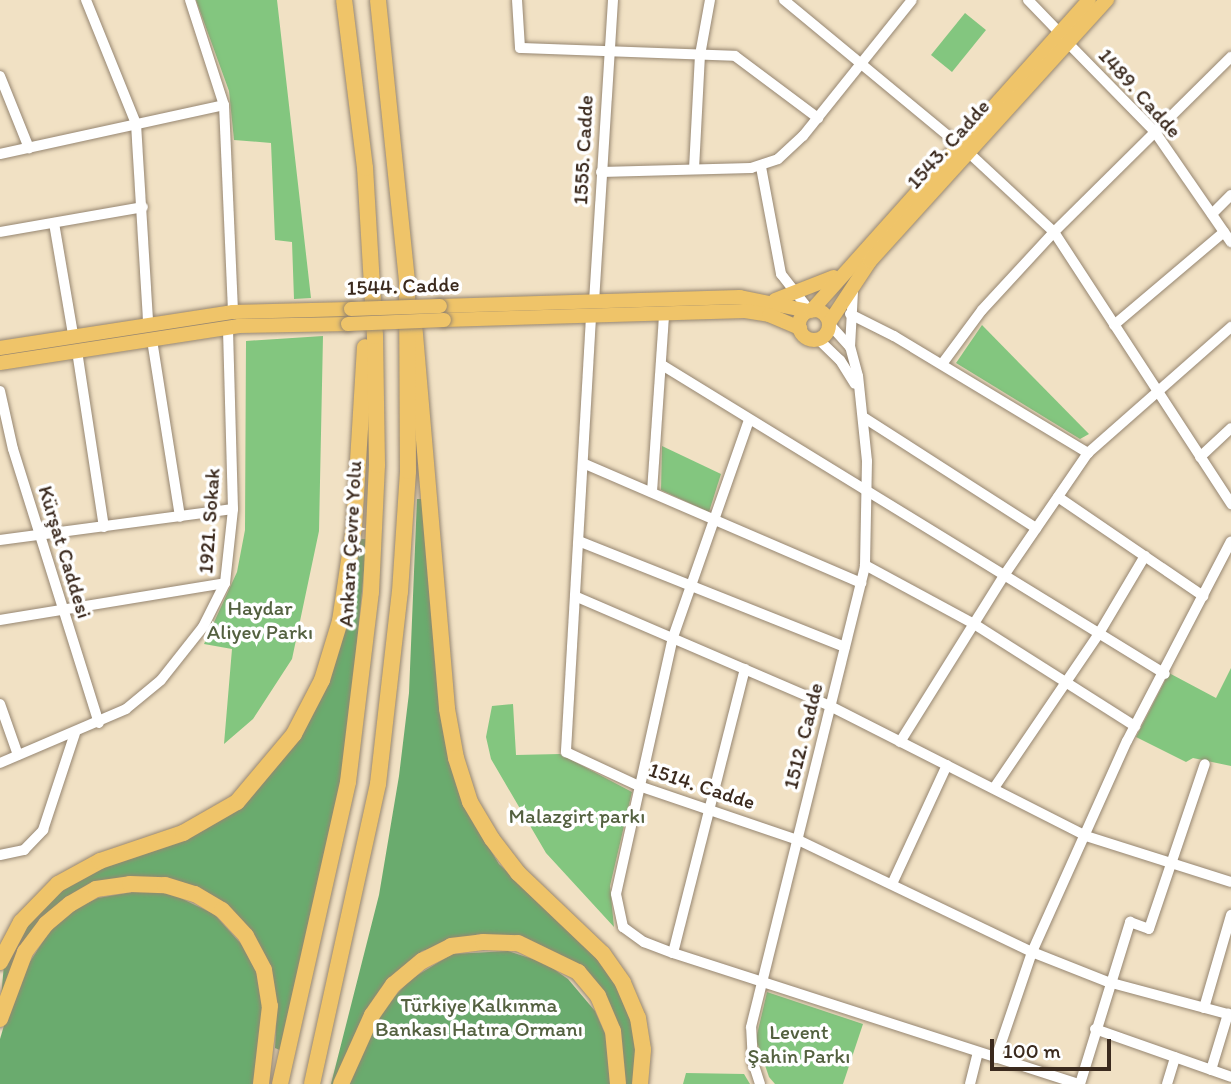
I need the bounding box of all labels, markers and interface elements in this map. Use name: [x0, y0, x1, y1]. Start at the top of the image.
street label: 1489. Cadde: [1093, 43, 1187, 143]
street label: 1555. Cadde: [568, 94, 598, 206]
street label: 1543. Cadde: [901, 94, 995, 194]
street label: 1544. Cadde: [346, 271, 460, 301]
street label: Ankara Çevre Yolu: [333, 461, 367, 627]
street label: 1921. Sokak: [193, 467, 225, 575]
street label: Kürşat Caddesi: [33, 482, 97, 622]
park label: Haydar Aliyev Parkı: [207, 595, 313, 645]
street label: 1512. Cadde: [778, 680, 828, 792]
street label: 1514. Cadde: [646, 757, 758, 815]
park label: Malazgirt parkı: [509, 803, 645, 829]
park label: Türkiye Kalkınma Bankası Hatıra Ormanı: [375, 992, 583, 1042]
park label: Levent Şahin Parkı: [748, 1019, 850, 1069]
scale bar: [993, 1024, 1114, 1068]
text: 100 m: [1003, 1038, 1061, 1063]

